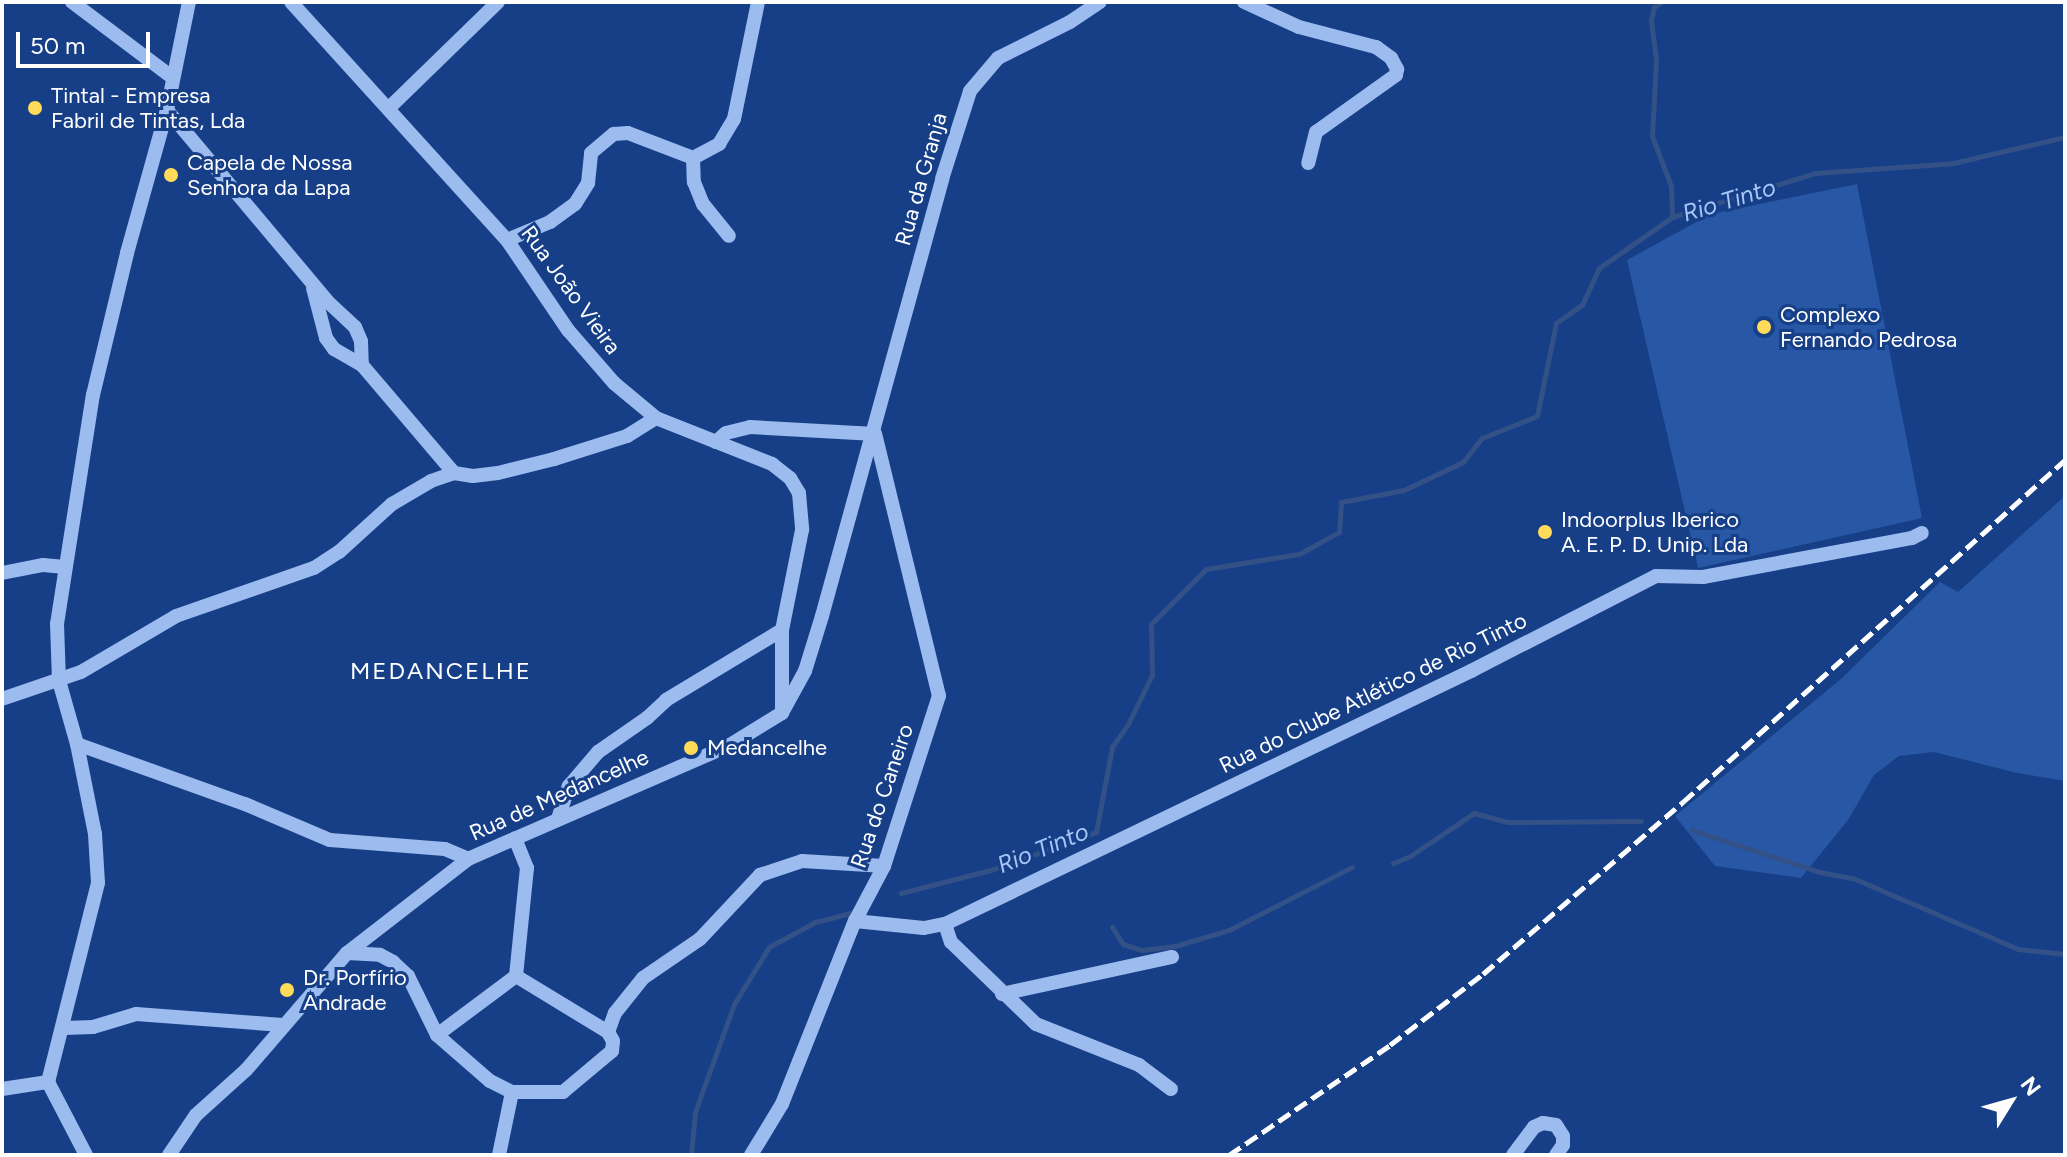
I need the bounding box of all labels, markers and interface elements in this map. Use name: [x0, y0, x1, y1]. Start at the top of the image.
scale bar: [20, 16, 154, 66]
text: 50 m: [30, 31, 86, 60]
place label: Tintal - Empresa Fabril de Tintas, Lda: [51, 82, 245, 134]
marker: Tintal - Empresa Fabril de Tintas, Lda: [26, 99, 44, 117]
street label: Rua da Granja: [889, 109, 953, 249]
place label: Capela de Nossa Senhora da Lapa: [187, 149, 352, 200]
marker: Capela de Nossa Senhora da Lapa: [162, 166, 180, 184]
water label: Rio Tinto: [1679, 172, 1779, 228]
street label: Rua João Vieira: [516, 221, 626, 359]
place label: Complexo Fernando Pedrosa: [1780, 301, 1957, 352]
marker: Complexo Fernando Pedrosa: [1755, 318, 1773, 336]
place label: Indoorplus Iberico A. E. P. D. Unip. Lda: [1561, 506, 1748, 558]
marker: Indoorplus Iberico A. E. P. D. Unip. Lda: [1536, 523, 1554, 541]
street label: Rua do Clube Atlético de Rio Tinto: [1215, 607, 1531, 779]
district label: MEDANCELHE: [350, 657, 532, 685]
street label: Rua do Caneiro: [845, 721, 919, 871]
place label: Medancelhe: [707, 735, 827, 761]
marker: Medancelhe: [682, 739, 700, 757]
street label: Rua de Medancelhe: [465, 744, 653, 846]
water label: Rio Tinto: [993, 817, 1093, 879]
place label: Dr. Porfírio Andrade: [303, 964, 407, 1016]
marker: Dr. Porfírio Andrade: [278, 981, 296, 999]
north arrow: [1971, 1061, 2051, 1141]
text: N: [2015, 1071, 2046, 1101]

